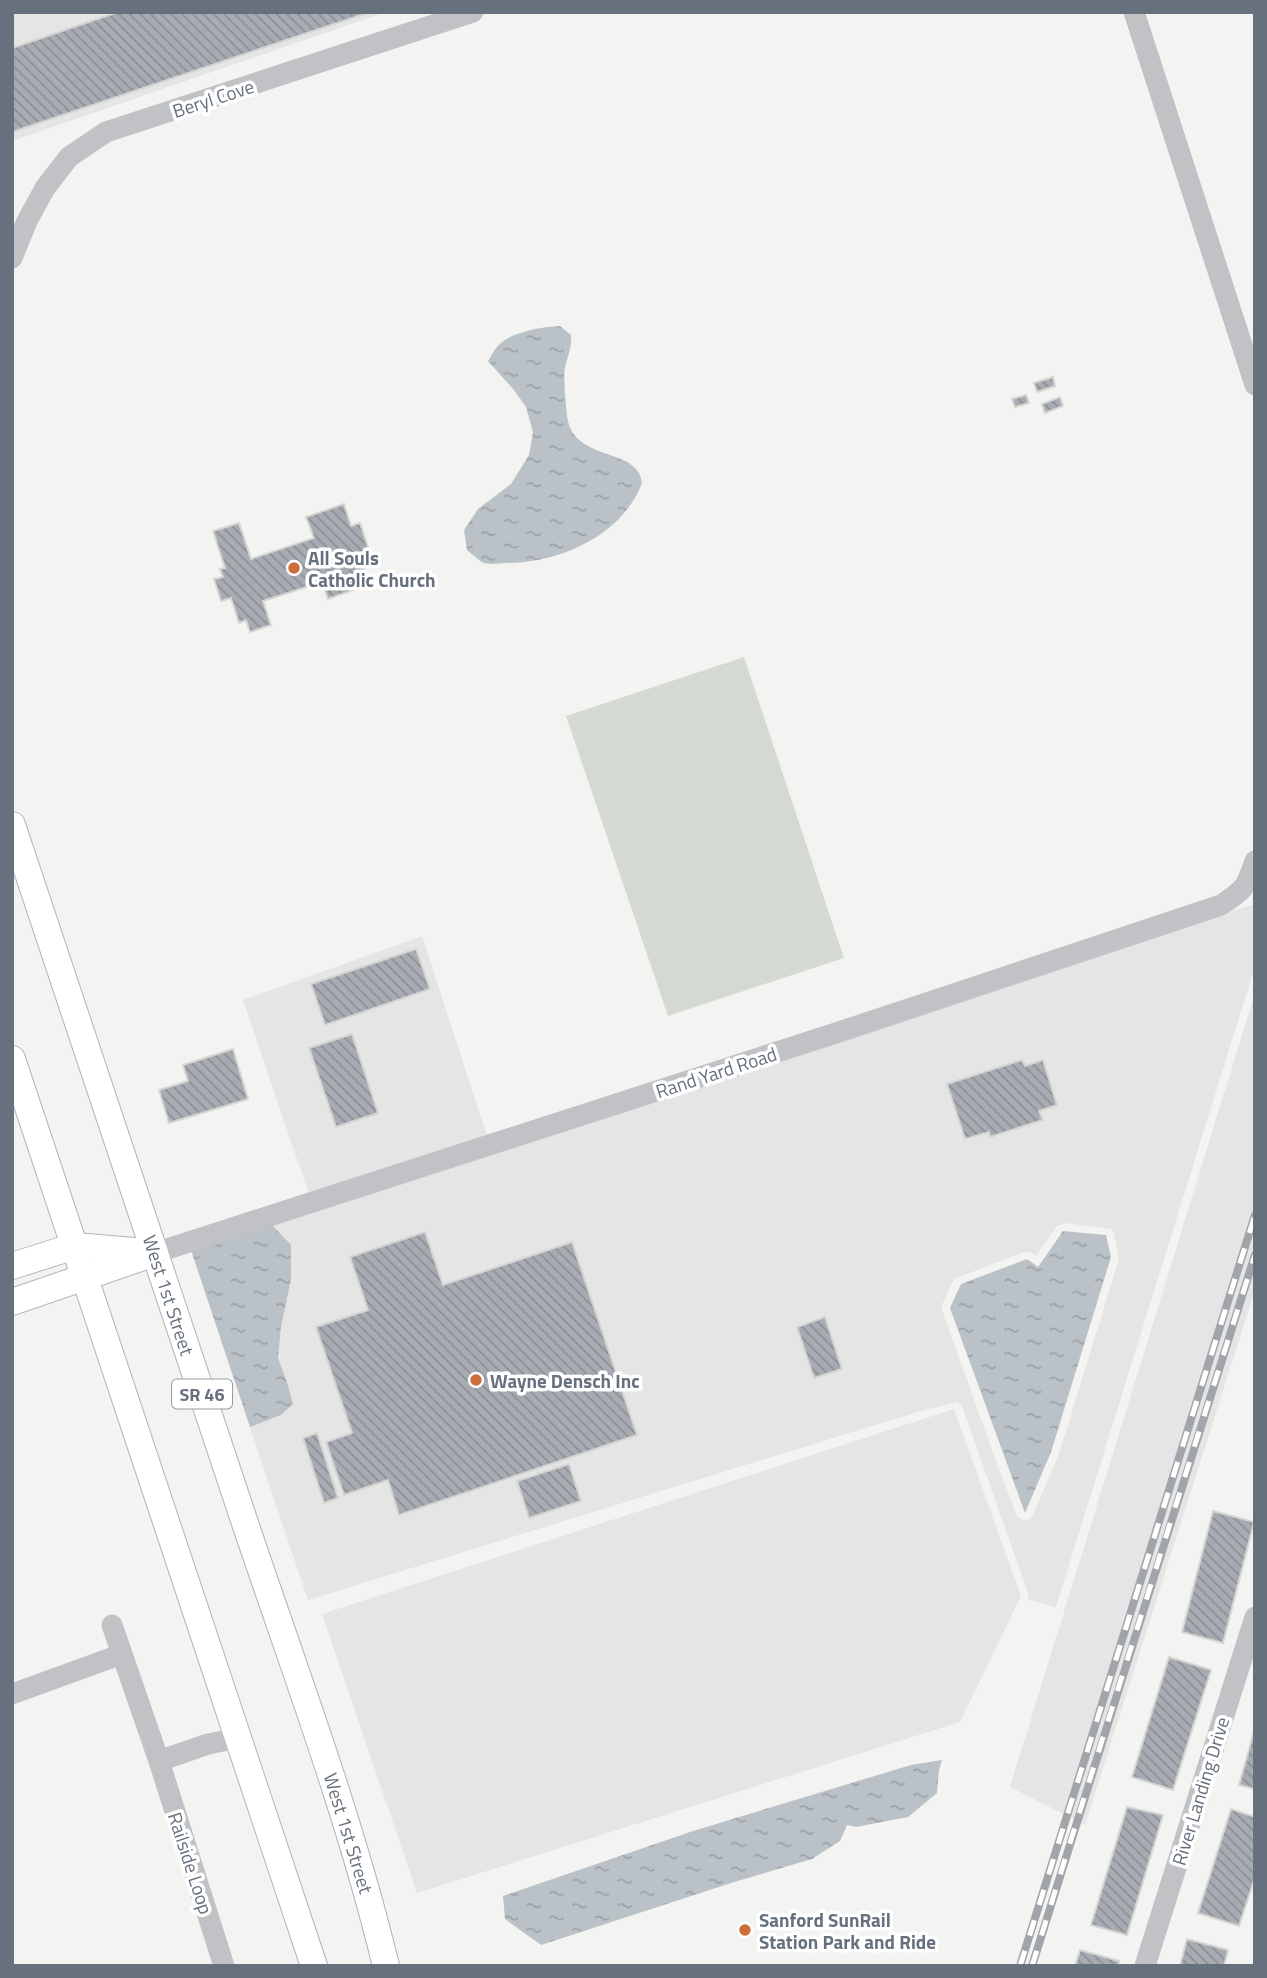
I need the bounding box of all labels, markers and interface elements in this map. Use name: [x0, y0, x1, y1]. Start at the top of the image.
street label: Beryl Cove: [168, 71, 258, 125]
place label: All Souls Catholic Church: [308, 543, 436, 594]
marker: All Souls Catholic Church: [286, 560, 302, 576]
street label: Rand Yard Road: [652, 1039, 780, 1105]
street label: West 1st Street: [136, 1231, 202, 1359]
place label: Wayne Densch Inc: [490, 1366, 640, 1395]
marker: Wayne Densch Inc: [468, 1372, 484, 1388]
road number: SR 46: [172, 1380, 232, 1408]
street label: River Landing Drive: [1164, 1713, 1236, 1869]
street label: West 1st Street: [317, 1769, 381, 1897]
street label: Railside Loop: [161, 1808, 221, 1918]
place label: Sanford SunRail Station Park and Ride: [759, 1905, 936, 1956]
marker: Sanford SunRail Station Park and Ride: [737, 1922, 753, 1938]

